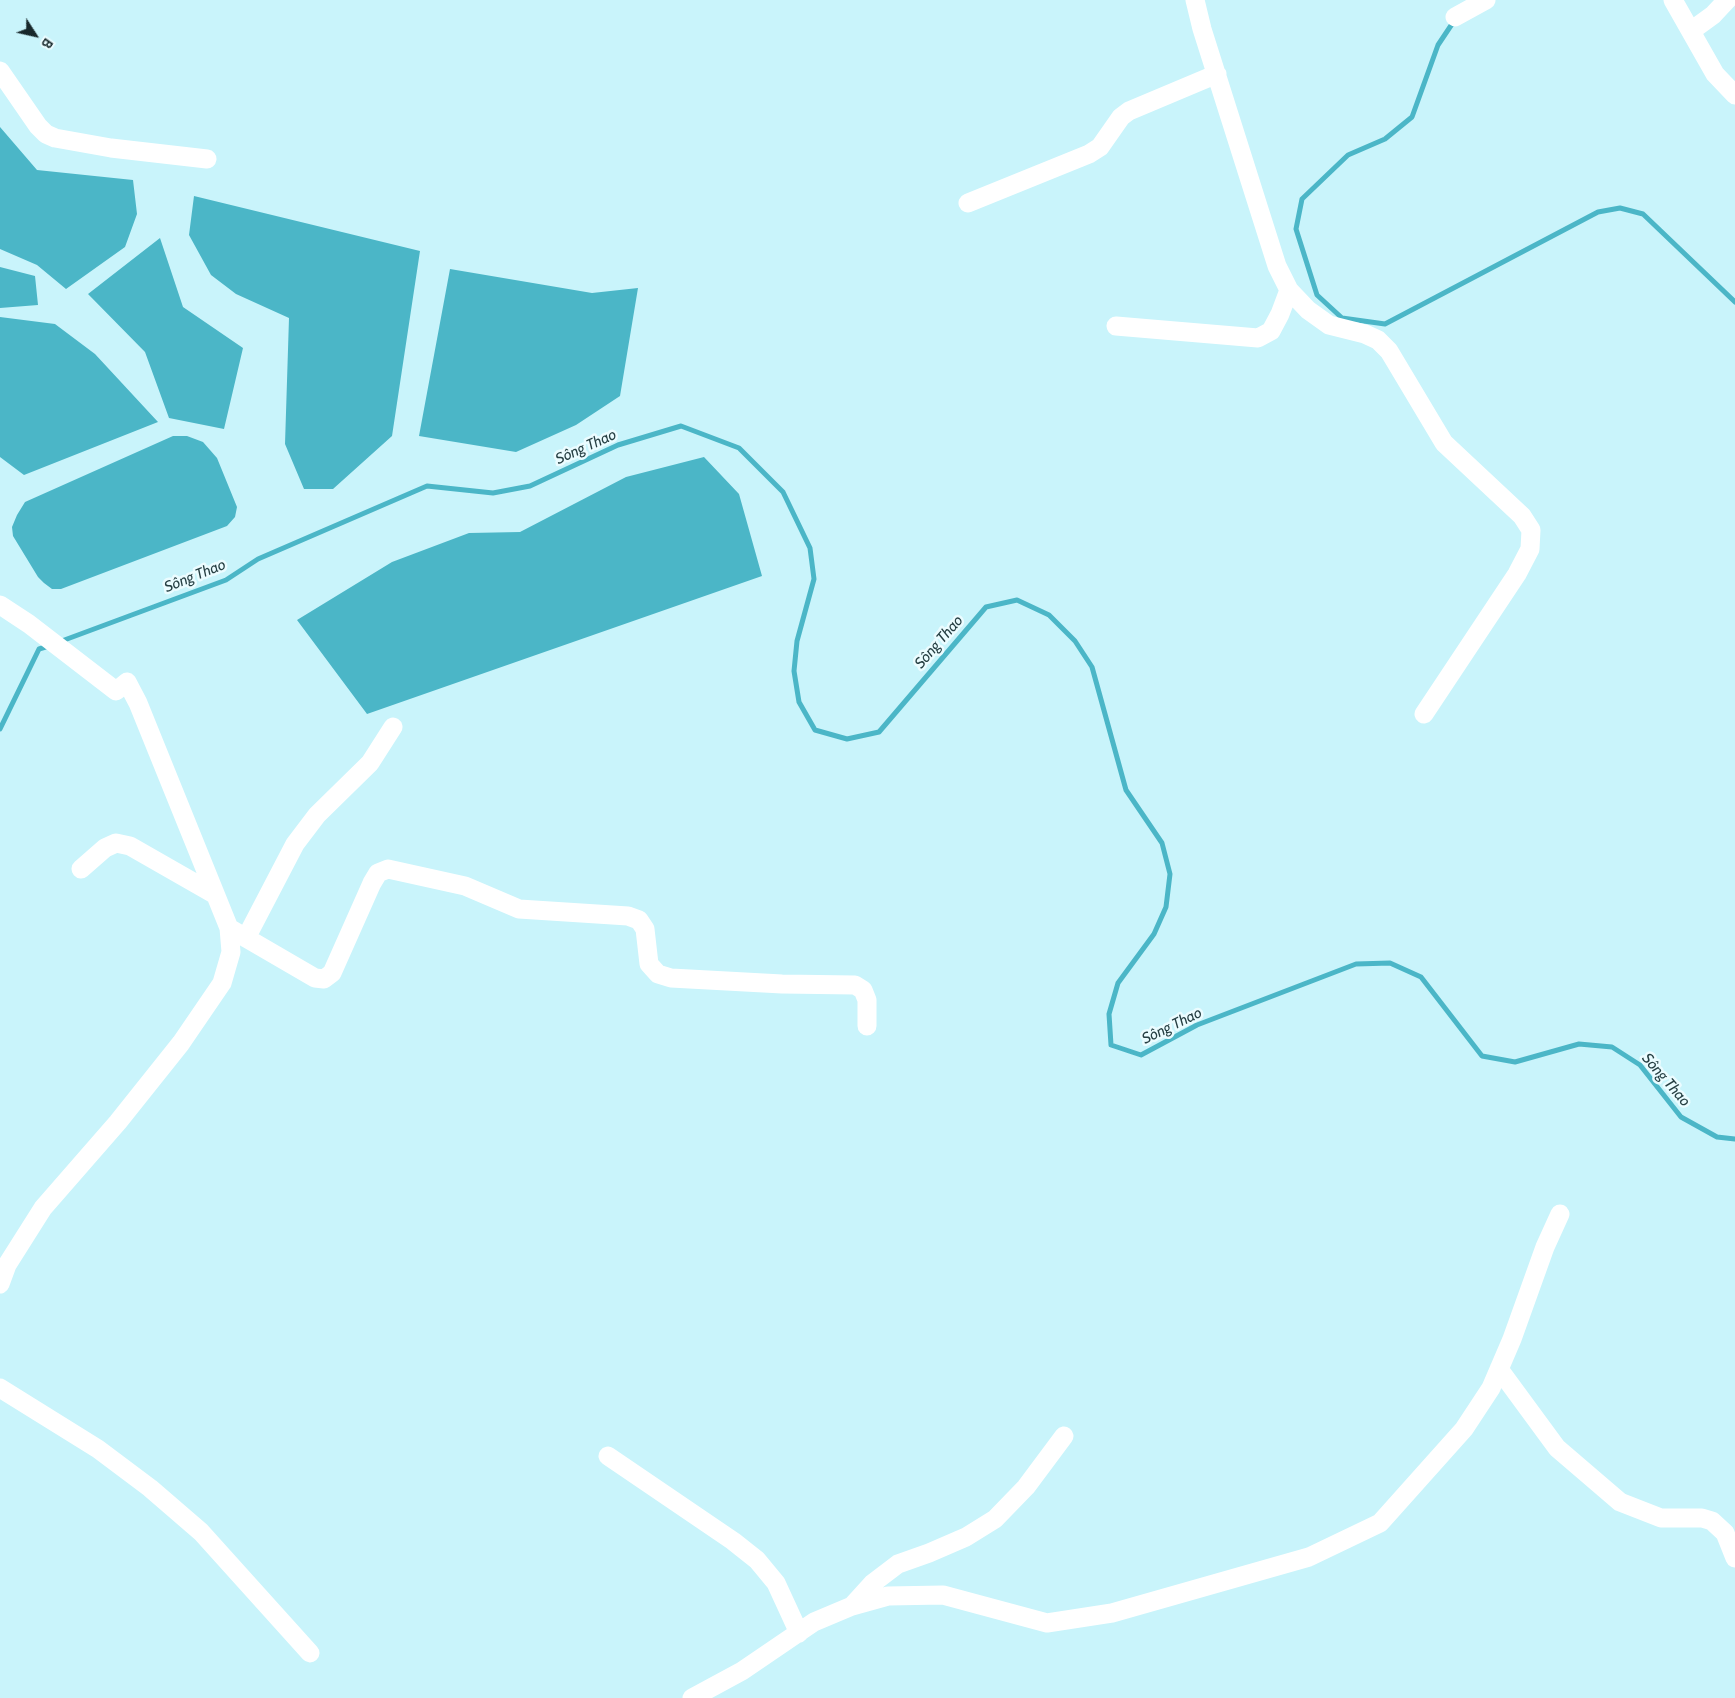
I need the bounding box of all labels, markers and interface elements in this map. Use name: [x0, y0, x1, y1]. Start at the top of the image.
north arrow: [10, 10, 60, 60]
text: B: [37, 35, 57, 52]
water label: Sông Thao: [553, 426, 619, 468]
water label: Sông Thao: [162, 556, 228, 596]
water label: Sông Thao: [911, 612, 967, 672]
water label: Sông Thao: [1139, 1004, 1205, 1048]
water label: Sông Thao: [1638, 1050, 1694, 1110]

